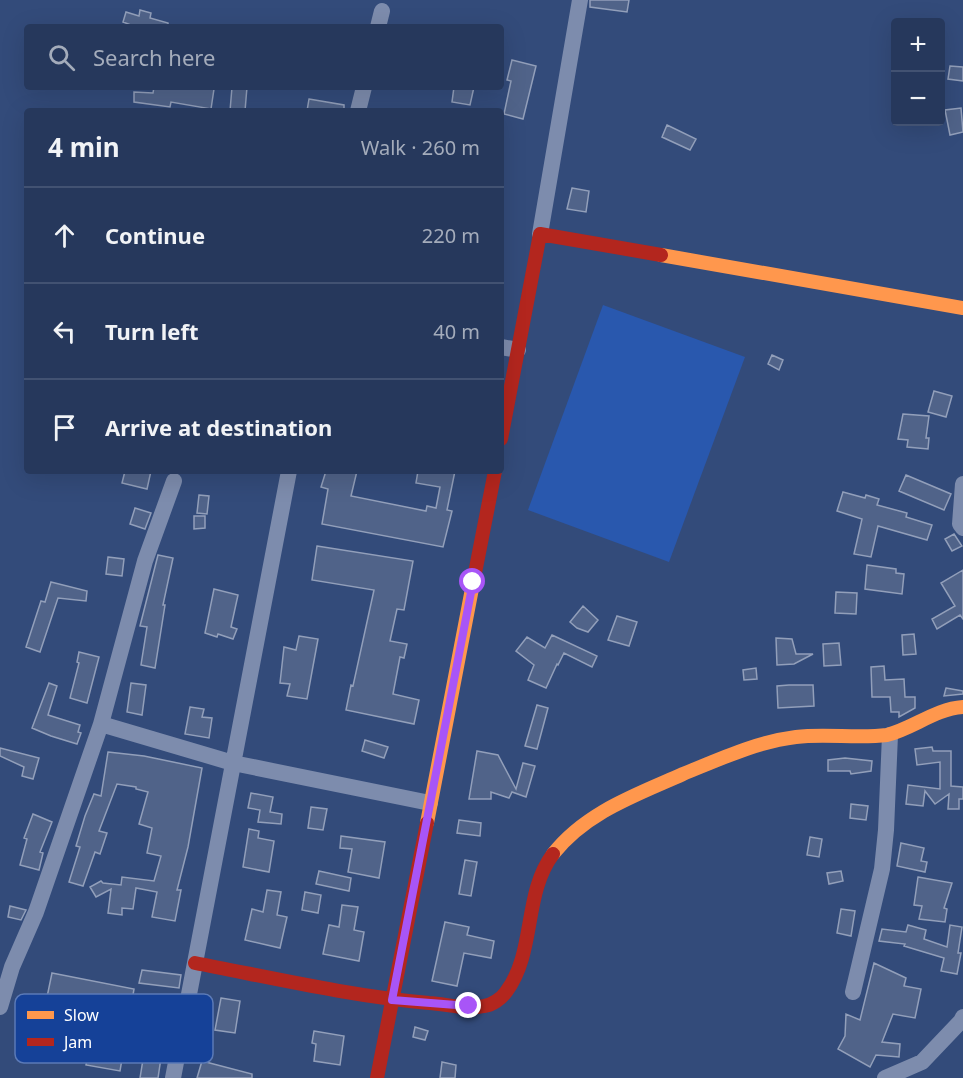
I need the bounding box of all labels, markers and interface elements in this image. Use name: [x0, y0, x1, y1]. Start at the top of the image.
map controls: [891, 18, 945, 126]
button: +: [891, 18, 945, 72]
search box: [24, 24, 504, 90]
icon: search: [45, 41, 78, 74]
text: Search here: [93, 42, 215, 72]
button: −: [891, 72, 945, 126]
text: 4 min: [48, 129, 120, 165]
text: Walk · 260 m: [361, 134, 480, 161]
icon: ahead: [48, 219, 81, 252]
text: Continue: [105, 220, 205, 250]
text: 220 m: [422, 222, 480, 249]
icon: left: [48, 315, 81, 348]
text: Turn left: [105, 316, 199, 346]
text: 40 m: [433, 318, 480, 345]
icon: arrive: [48, 411, 81, 444]
text: Arrive at destination: [105, 412, 332, 442]
route start: [459, 568, 485, 594]
route end: [455, 992, 481, 1018]
legend: [15, 994, 213, 1063]
text: Slow: [64, 1004, 99, 1026]
text: Jam: [62, 1031, 92, 1053]

